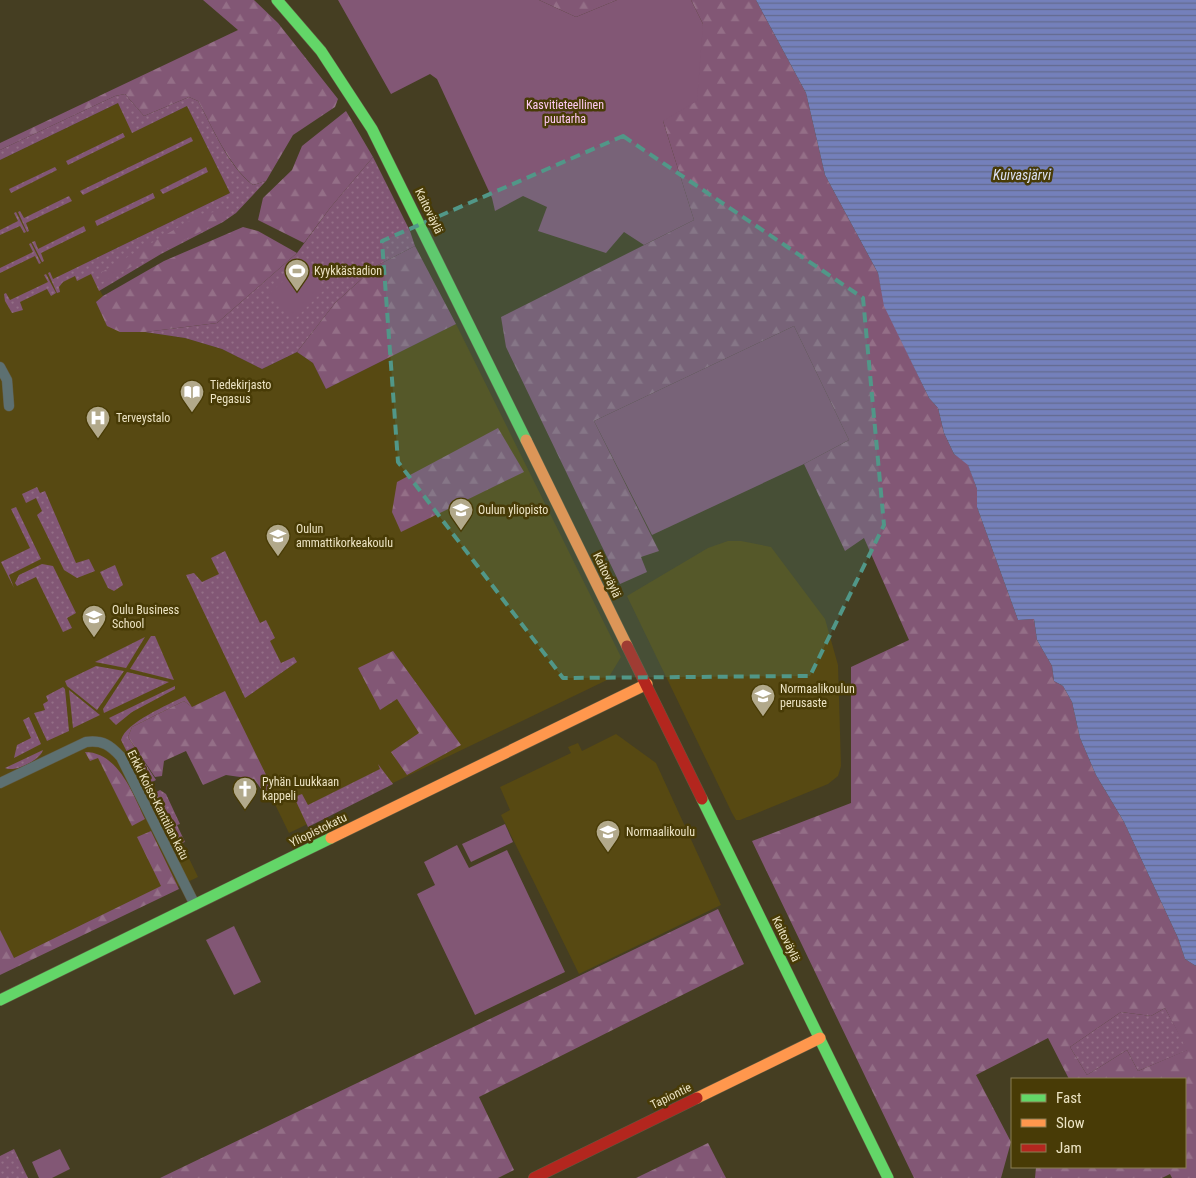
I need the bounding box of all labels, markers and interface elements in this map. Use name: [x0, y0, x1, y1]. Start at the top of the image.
park label: Kasvitieteellinen puutarha: [526, 98, 604, 126]
water label: Kuivasjärvi: [993, 167, 1052, 183]
street label: Kaitoväylä: [412, 186, 446, 236]
sports icon: Kyykkästadion: [284, 258, 310, 292]
place label: Kyykkästadion: [314, 264, 382, 278]
place label: Tiedekirjasto Pegasus: [210, 378, 271, 406]
library icon: Tiedekirjasto Pegasus: [179, 379, 205, 413]
hospital icon: Terveystalo: [85, 405, 111, 439]
place label: Terveystalo: [116, 411, 170, 425]
school or university icon: Oulun yliopisto: [448, 497, 474, 531]
place label: Oulun yliopisto: [478, 503, 548, 517]
place label: Oulun ammattikorkeakoulu: [296, 522, 393, 550]
school or university icon: Oulun ammattikorkeakoulu: [265, 523, 291, 557]
street label: Kaitoväylä: [590, 550, 624, 600]
place label: Oulu Business School: [112, 603, 179, 631]
school or university icon: Oulu Business School: [81, 604, 107, 638]
place label: Normaalikoulun perusaste: [780, 682, 855, 710]
school or university icon: Normaalikoulun perusaste: [750, 683, 776, 717]
street label: Erkki Koiso-Kanttilan katu: [124, 748, 192, 862]
place label: Pyhän Luukkaan kappeli: [262, 775, 339, 803]
church icon: Pyhän Luukkaan kappeli: [232, 776, 258, 810]
street label: Yliopistokatu: [287, 810, 349, 850]
school or university icon: Normaalikoulu: [595, 819, 621, 853]
place label: Normaalikoulu: [626, 825, 695, 839]
street label: Kaitoväylä: [769, 914, 803, 964]
legend: [1011, 1078, 1186, 1168]
street label: Tapiontie: [648, 1080, 694, 1112]
text: Fast: [1056, 1089, 1081, 1107]
text: Slow: [1056, 1114, 1085, 1132]
text: Jam: [1056, 1139, 1082, 1157]

